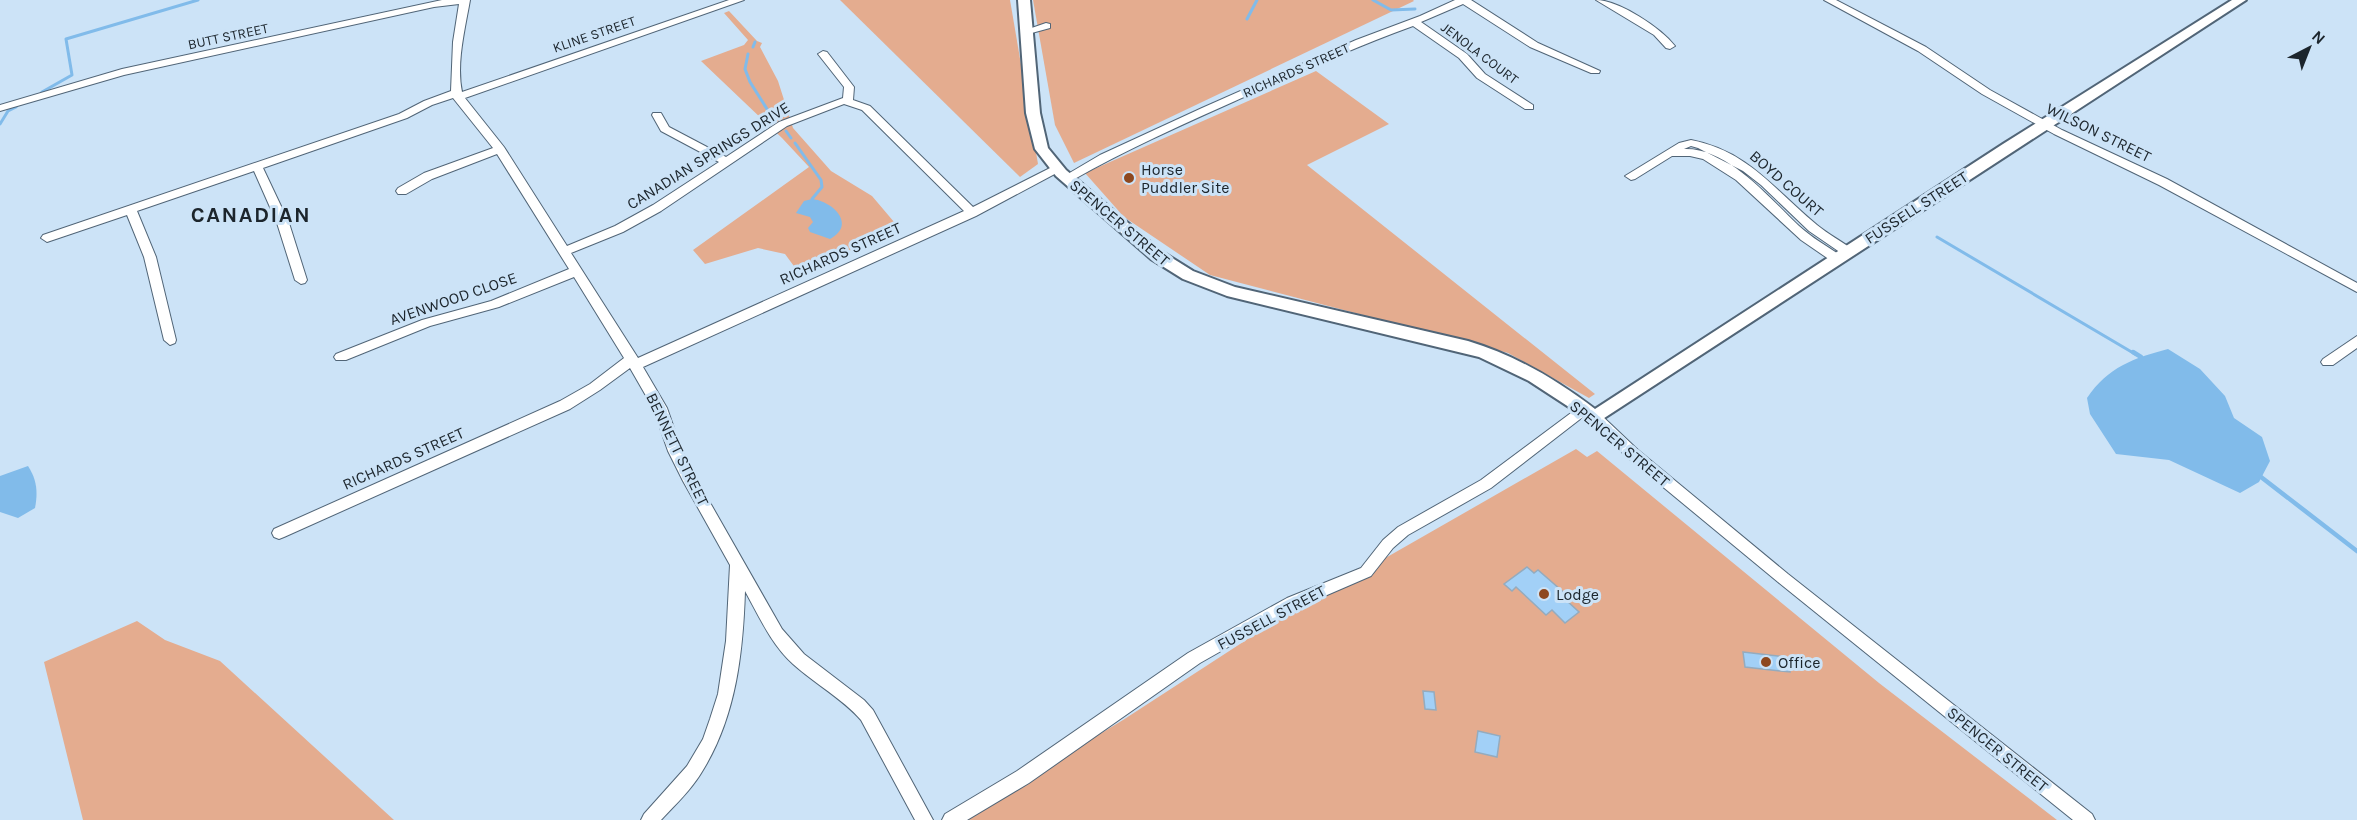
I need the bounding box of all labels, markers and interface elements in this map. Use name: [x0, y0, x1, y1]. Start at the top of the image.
street label: KLINE STREET: [550, 12, 638, 57]
north arrow: [2279, 18, 2339, 78]
street label: JENOLA COURT: [1438, 19, 1522, 88]
street label: BUTT STREET: [186, 20, 270, 53]
text: N: [2308, 26, 2329, 48]
street label: RICHARDS STREET: [1240, 39, 1352, 102]
street label: CANADIAN SPRINGS DRIVE: [623, 97, 793, 213]
street label: WILSON STREET: [2043, 99, 2154, 166]
street label: BOYD COURT: [1746, 146, 1827, 221]
place label: Horse Puddler Site: [1141, 160, 1229, 197]
street label: FUSSELL STREET: [1861, 167, 1972, 248]
marker: Horse Puddler Site: [1122, 171, 1136, 185]
street label: SPENCER STREET: [1066, 175, 1173, 270]
district label: CANADIAN: [191, 202, 311, 228]
street label: RICHARDS STREET: [776, 218, 904, 289]
street label: AVENWOOD CLOSE: [387, 268, 519, 329]
street label: BENNETT STREET: [642, 390, 713, 509]
street label: SPENCER STREET: [1566, 396, 1673, 491]
street label: RICHARDS STREET: [339, 423, 467, 494]
street label: FUSSELL STREET: [1214, 581, 1328, 654]
place label: Lodge: [1556, 585, 1599, 604]
marker: Lodge: [1537, 587, 1551, 601]
place label: Office: [1778, 653, 1821, 672]
marker: Office: [1759, 655, 1773, 669]
street label: SPENCER STREET: [1943, 703, 2052, 796]

